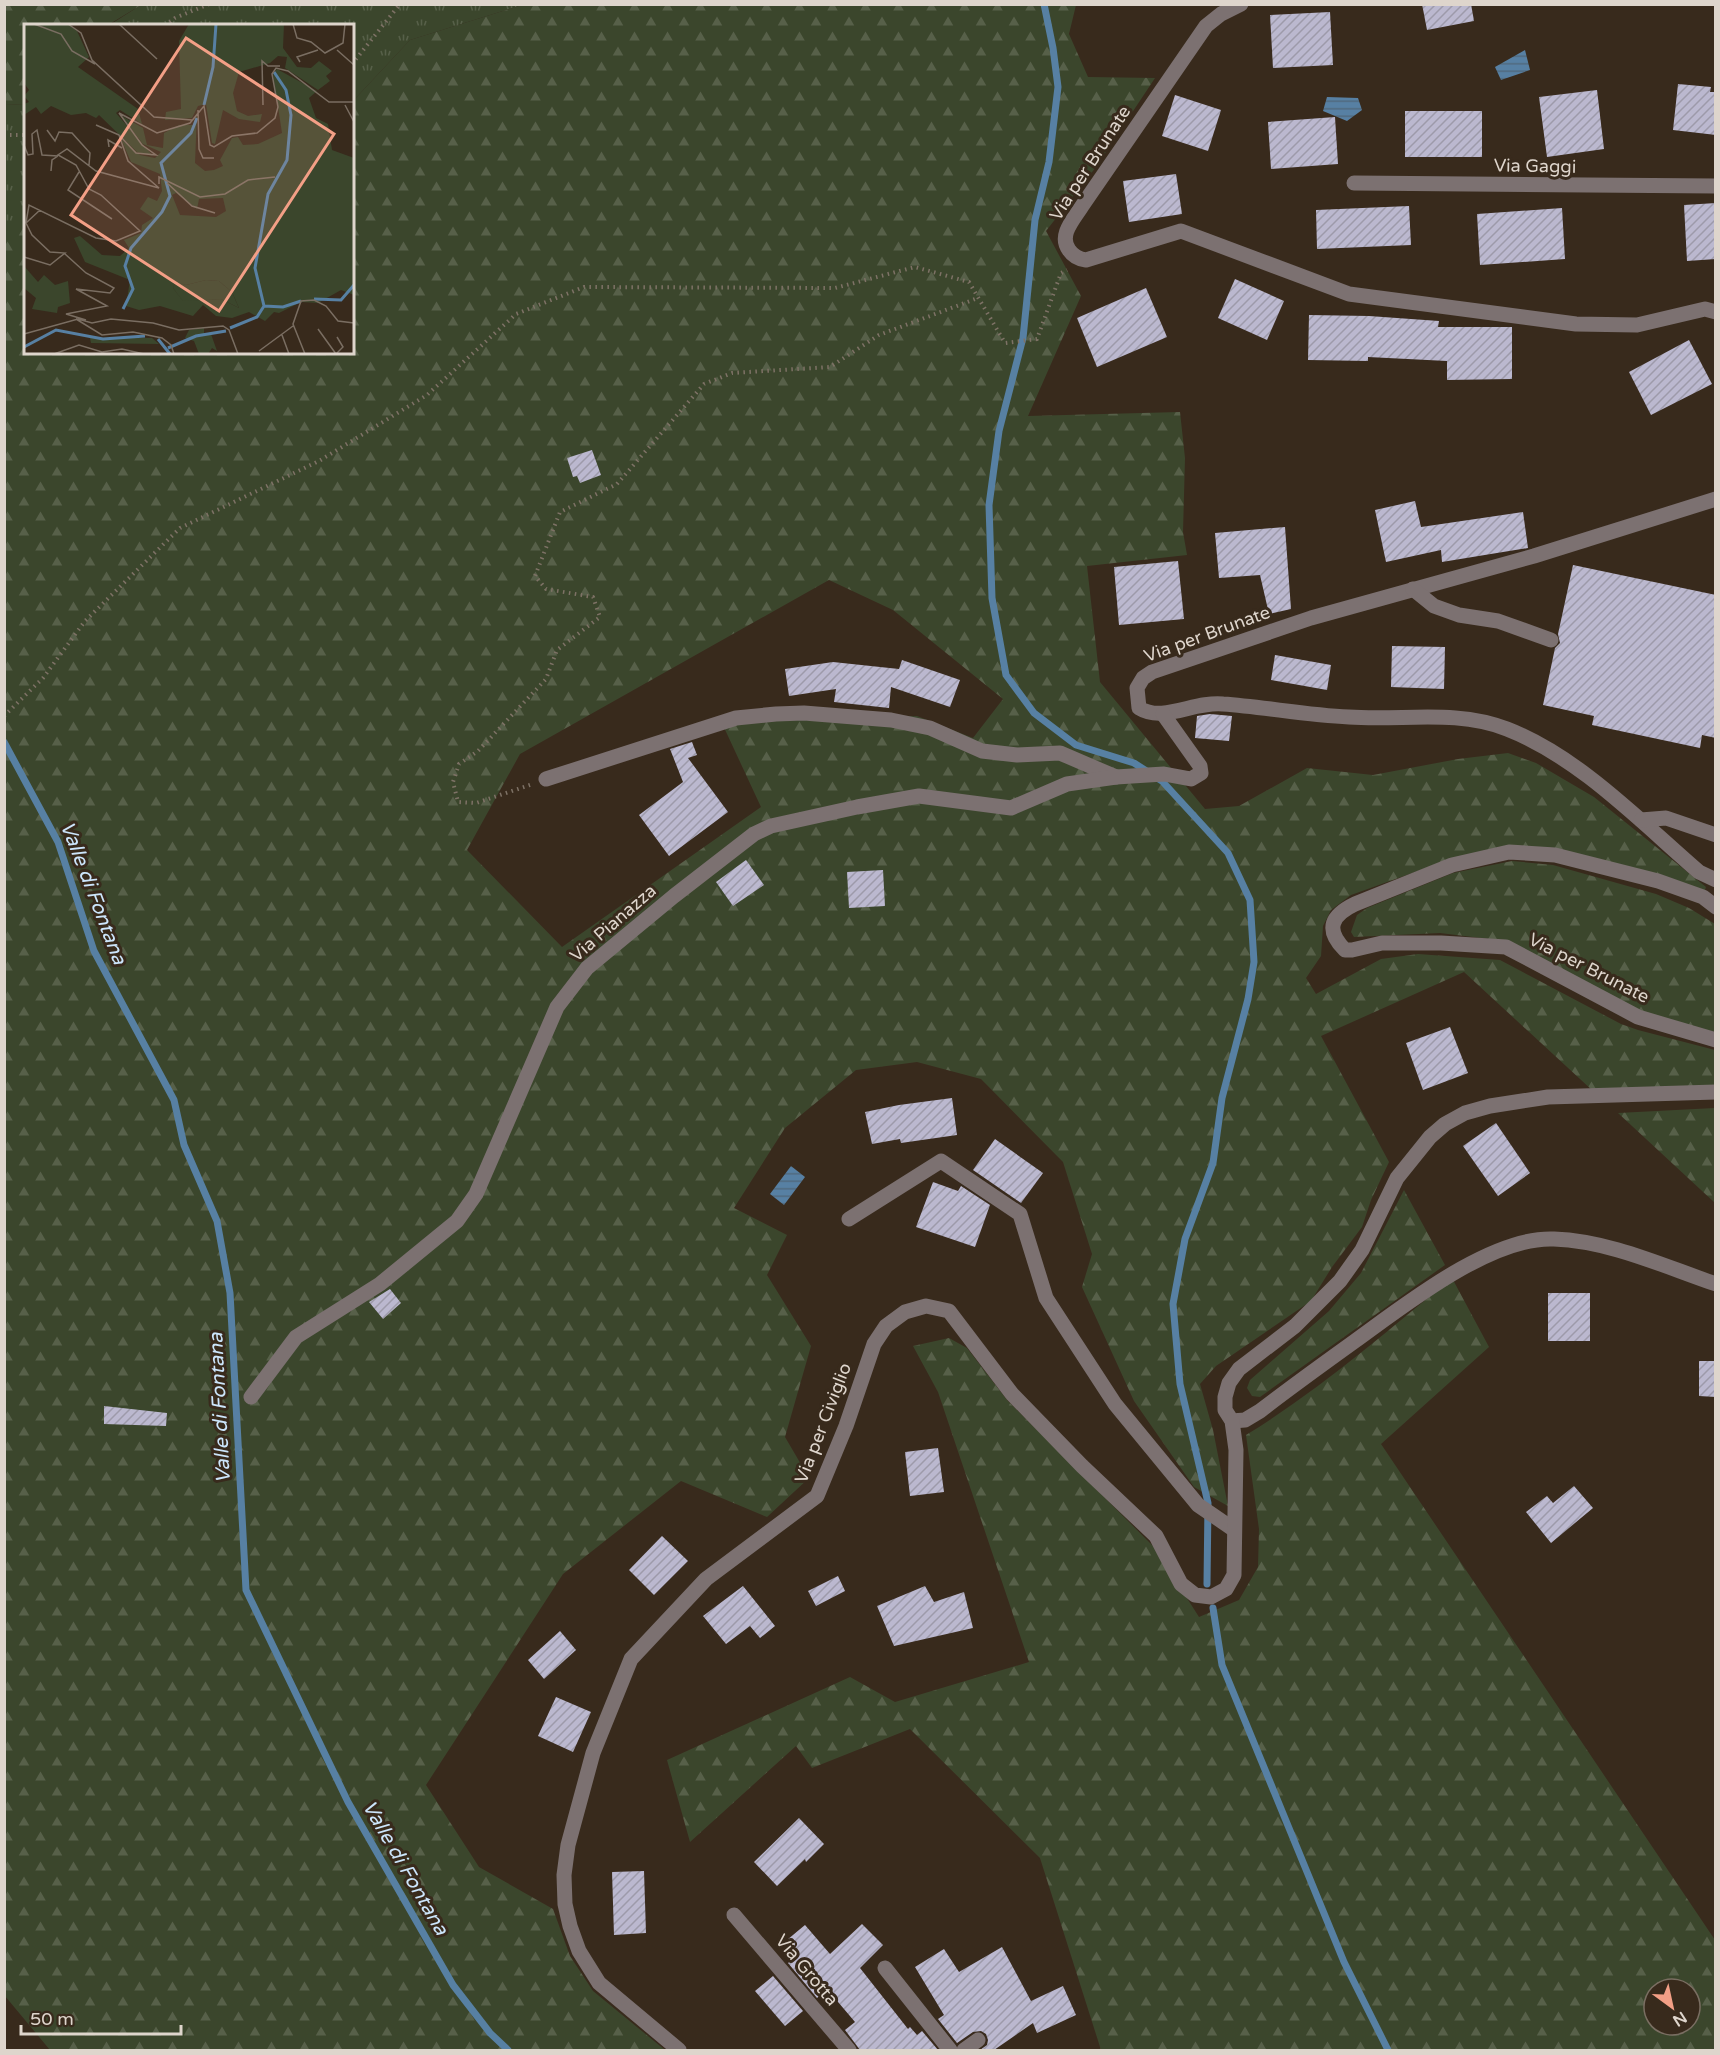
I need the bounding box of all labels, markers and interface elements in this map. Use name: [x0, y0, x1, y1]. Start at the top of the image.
inset map: [24, 24, 354, 354]
street label: Via per Brunate: [1045, 101, 1135, 225]
street label: Via Gaggi: [1494, 154, 1576, 178]
street label: Via per Brunate: [1141, 601, 1273, 667]
water label: Valle di Fontana: [55, 818, 132, 969]
street label: Via Pianazza: [565, 880, 661, 966]
street label: Via per Brunate: [1525, 928, 1653, 1008]
water label: Valle di Fontana: [204, 1331, 236, 1484]
street label: Via per Civiglio: [790, 1360, 856, 1486]
water label: Valle di Fontana: [357, 1797, 454, 1940]
street label: Via Grotta: [771, 1930, 843, 2010]
north arrow: [1642, 1977, 1702, 2037]
scale bar: [21, 1998, 182, 2036]
text: N: [1669, 2007, 1690, 2031]
text: 50 m: [30, 2008, 74, 2030]

